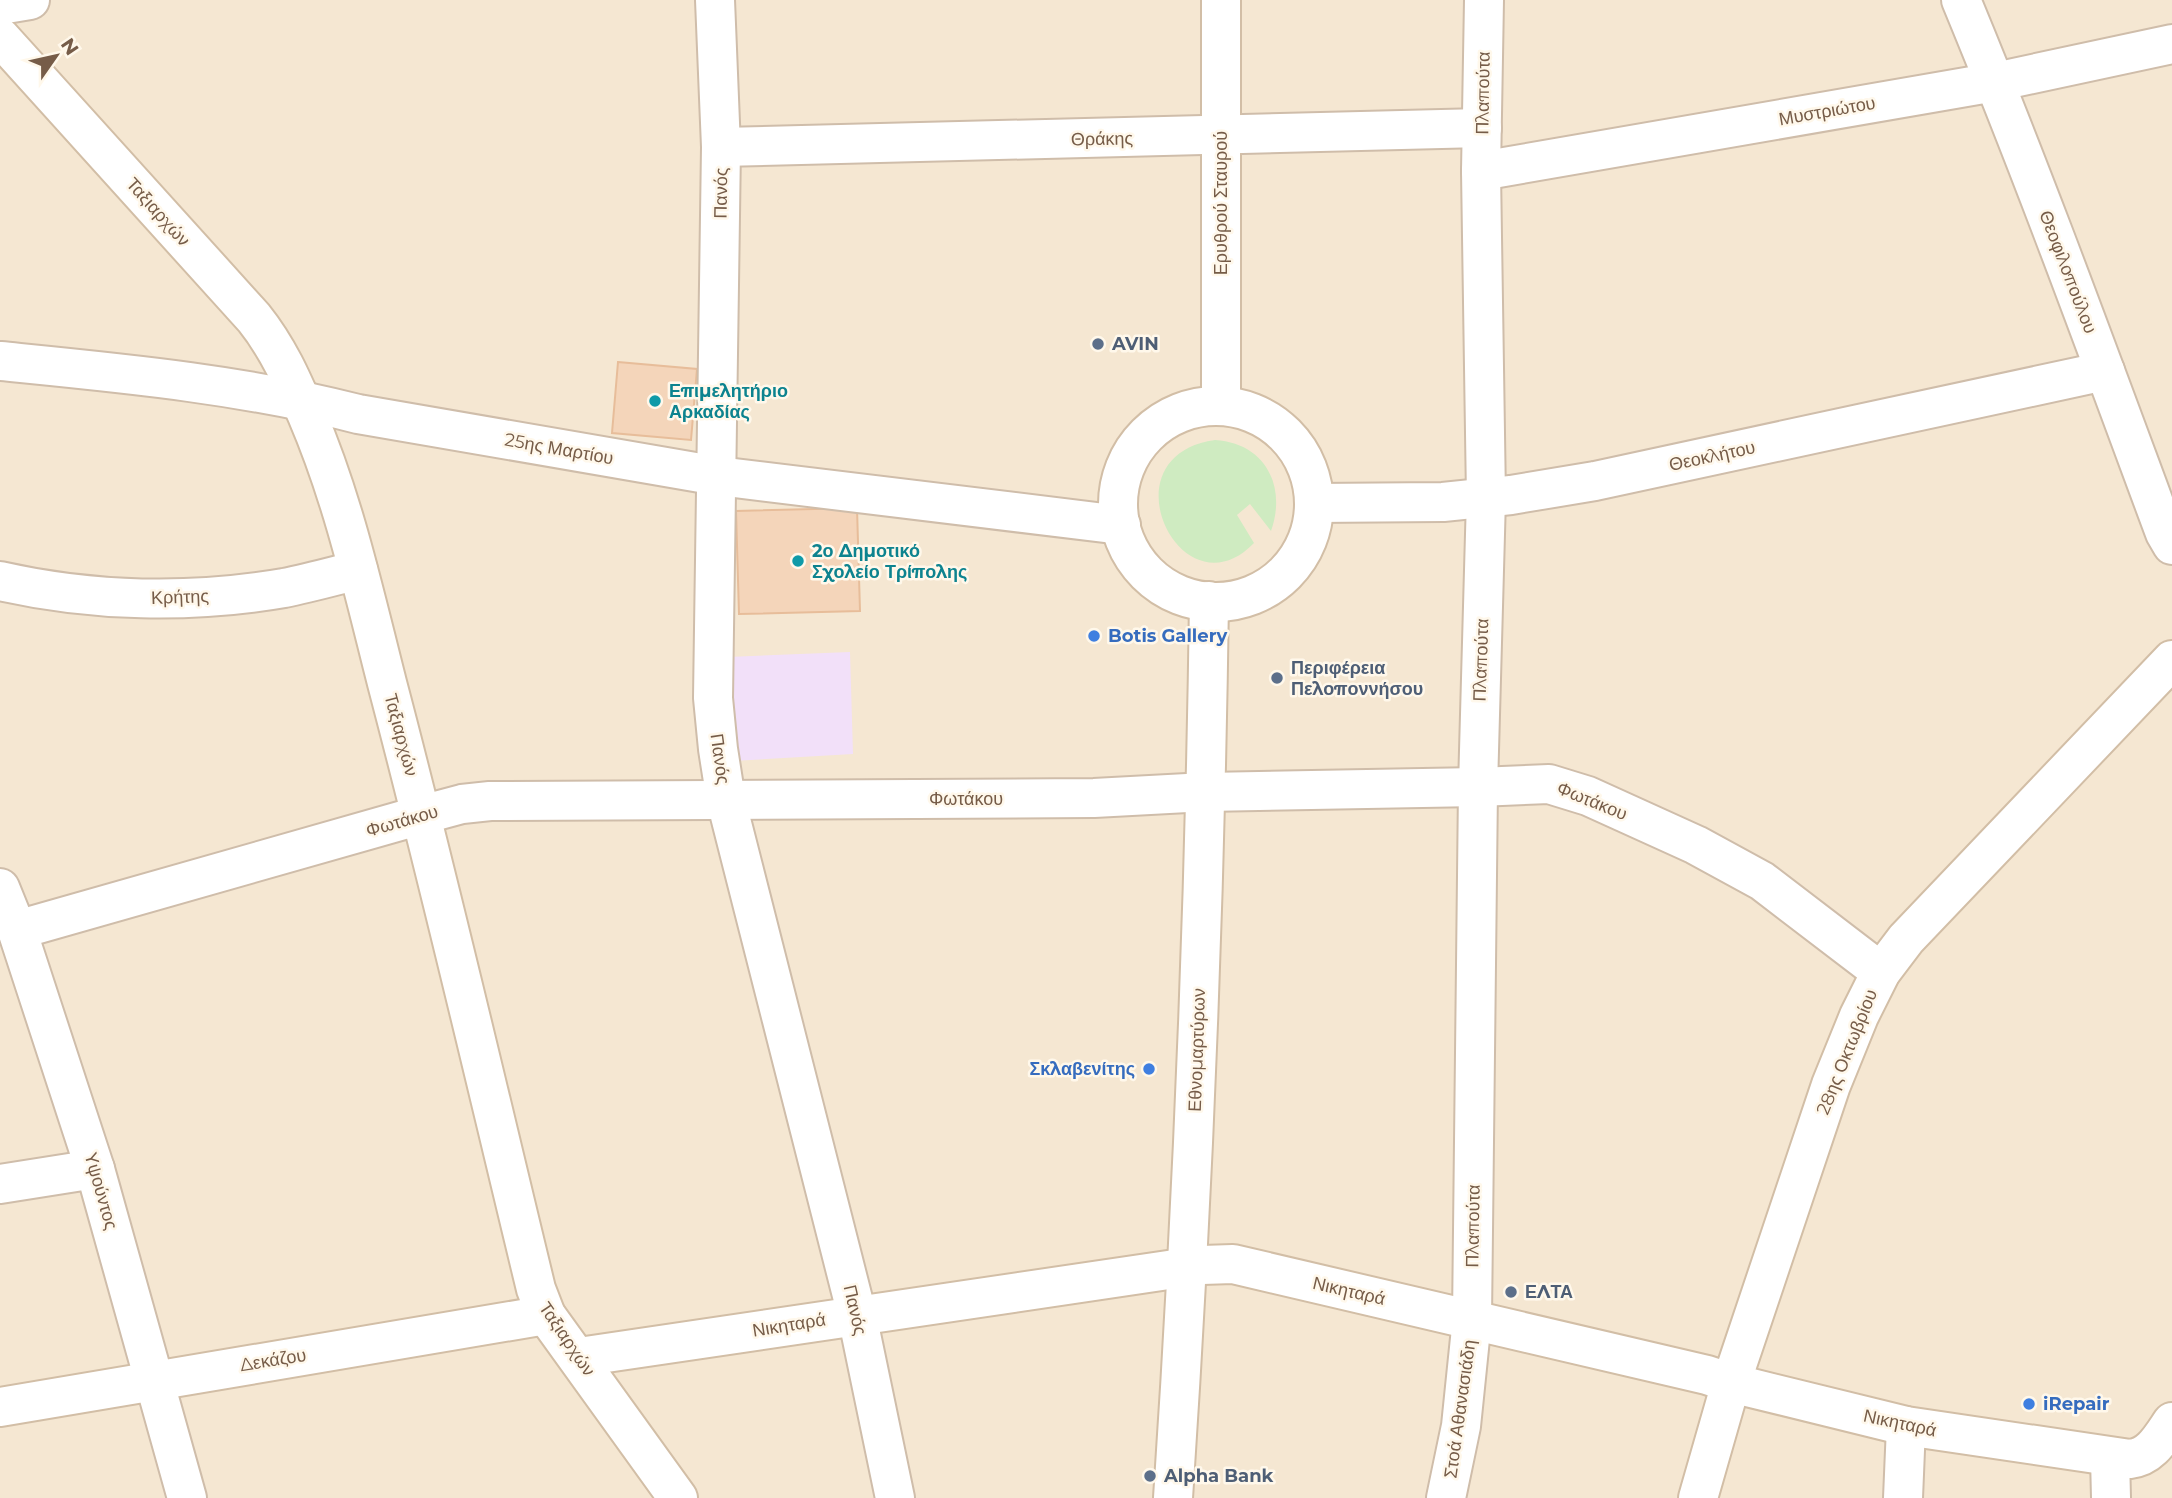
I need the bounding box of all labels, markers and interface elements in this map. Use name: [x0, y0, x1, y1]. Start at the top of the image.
north arrow: [21, 21, 91, 91]
text: N: [56, 34, 84, 60]
street label: Πλαπούτα: [1471, 51, 1495, 135]
street label: Μυστριώτου: [1777, 92, 1877, 130]
street label: Θράκης: [1071, 127, 1134, 151]
street label: Ερυθρού Σταυρού: [1210, 131, 1232, 275]
street label: Πανός: [710, 167, 732, 219]
street label: Ταξιαρχών: [121, 173, 195, 251]
street label: Θεοφιλοπούλου: [2034, 207, 2102, 337]
place label: AVIN: [1111, 333, 1159, 355]
marker: AVIN: [1090, 336, 1106, 352]
place label: Επιμελητήριο Αρκαδίας: [669, 380, 788, 423]
marker: Επιμελητήριο Αρκαδίας: [647, 393, 663, 409]
street label: 25ης Μαρτίου: [503, 429, 615, 469]
street label: Θεοκλήτου: [1667, 436, 1757, 476]
place label: 2ο Δημοτικό Σχολείο Τρίπολης: [812, 540, 967, 583]
marker: 2ο Δημοτικό Σχολείο Τρίπολης: [790, 553, 806, 569]
street label: Κρήτης: [151, 585, 210, 609]
street label: Πλαπούτα: [1469, 618, 1493, 702]
place label: Botis Gallery: [1108, 625, 1227, 647]
marker: Botis Gallery: [1086, 628, 1102, 644]
place label: Περιφέρεια Πελοποννήσου: [1291, 657, 1423, 700]
marker: Περιφέρεια Πελοποννήσου: [1269, 670, 1285, 686]
street label: Ταξιαρχών: [379, 691, 423, 779]
street label: Πανός: [706, 732, 734, 786]
street label: Φωτάκου: [1554, 777, 1630, 825]
street label: Φωτάκου: [929, 788, 1003, 810]
street label: Φωτάκου: [363, 800, 441, 842]
street label: 28ης Οκτωβρίου: [1812, 986, 1882, 1118]
street label: Εθνομαρτύρων: [1184, 988, 1210, 1112]
place label: Σκλαβενίτης: [1029, 1058, 1135, 1080]
marker: Σκλαβενίτης: [1141, 1061, 1157, 1077]
street label: Υψούντος: [80, 1150, 123, 1232]
street label: Πλαπούτα: [1461, 1184, 1485, 1268]
street label: Νικηταρά: [1311, 1272, 1387, 1310]
place label: ΕΛΤΑ: [1525, 1281, 1573, 1303]
street label: Πανός: [839, 1283, 872, 1338]
marker: ΕΛΤΑ: [1503, 1284, 1519, 1300]
street label: Ταξιαρχών: [534, 1298, 600, 1380]
street label: Νικηταρά: [751, 1308, 827, 1342]
street label: Στοά Αθανασιάδη: [1439, 1338, 1481, 1480]
street label: Δεκάζου: [238, 1344, 308, 1376]
place label: iRepair: [2043, 1393, 2110, 1415]
marker: iRepair: [2021, 1396, 2037, 1412]
street label: Νικηταρά: [1862, 1405, 1938, 1441]
place label: Alpha Bank: [1163, 1465, 1274, 1487]
marker: Alpha Bank: [1142, 1468, 1158, 1484]

